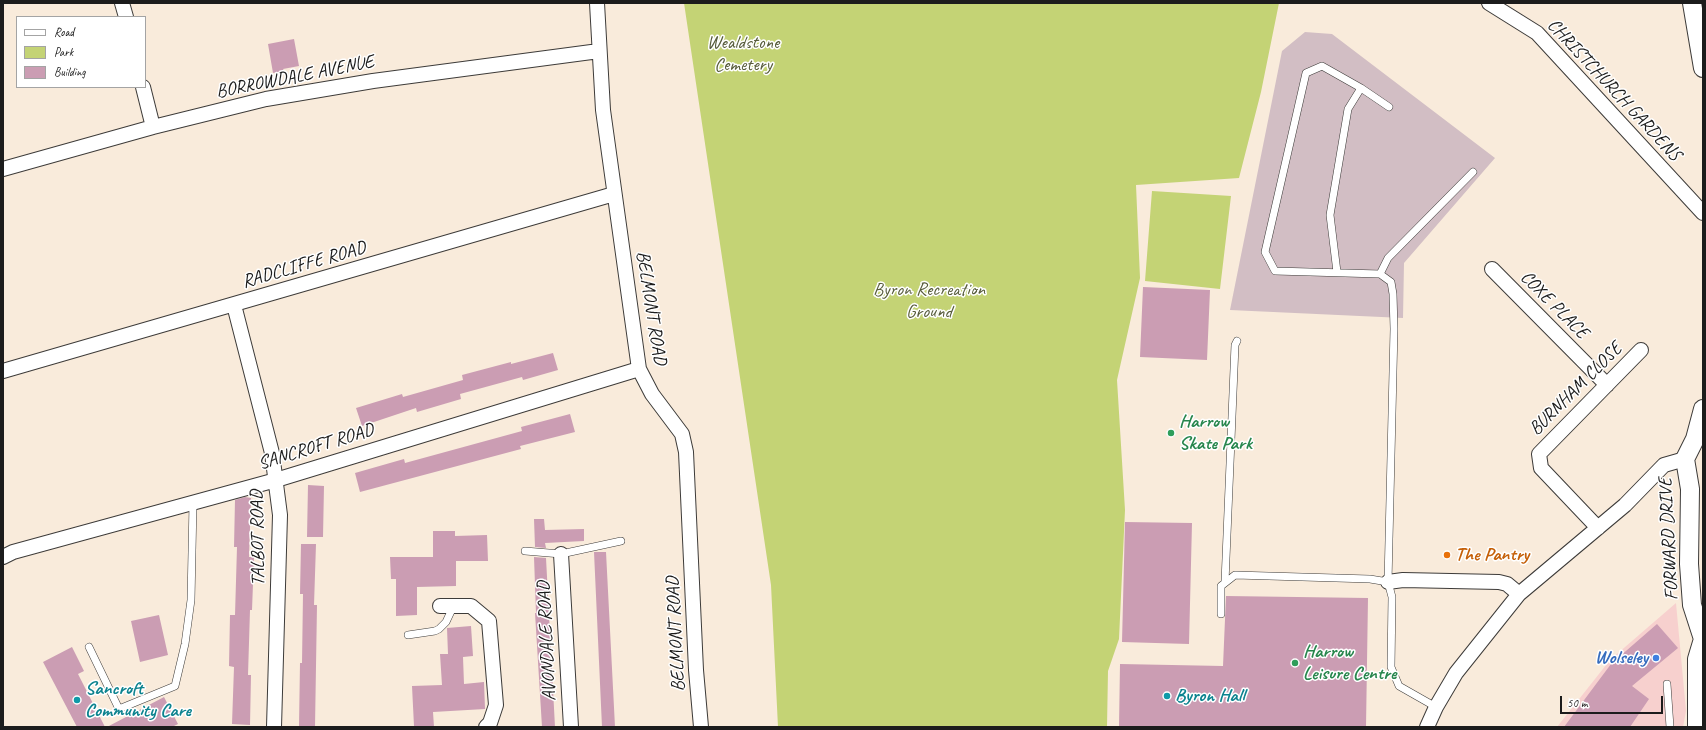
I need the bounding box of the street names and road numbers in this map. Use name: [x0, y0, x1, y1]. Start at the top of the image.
street label: CHRISTCHURCH GARDENS: [1542, 14, 1686, 166]
street label: BORROWDALE AVENUE: [214, 51, 376, 103]
street label: RADCLIFFE ROAD: [239, 236, 369, 294]
street label: BELMONT ROAD: [631, 249, 671, 367]
street label: COXE PLACE: [1515, 266, 1593, 344]
street label: BURNHAM CLOSE: [1525, 338, 1627, 440]
street label: SANCROFT ROAD: [255, 419, 377, 475]
street label: FORWARD DRIVE: [1654, 477, 1684, 601]
street label: TALBOT ROAD: [246, 490, 270, 586]
street label: BELMONT ROAD: [662, 576, 690, 692]
street label: AVONDALE ROAD: [532, 580, 562, 702]

